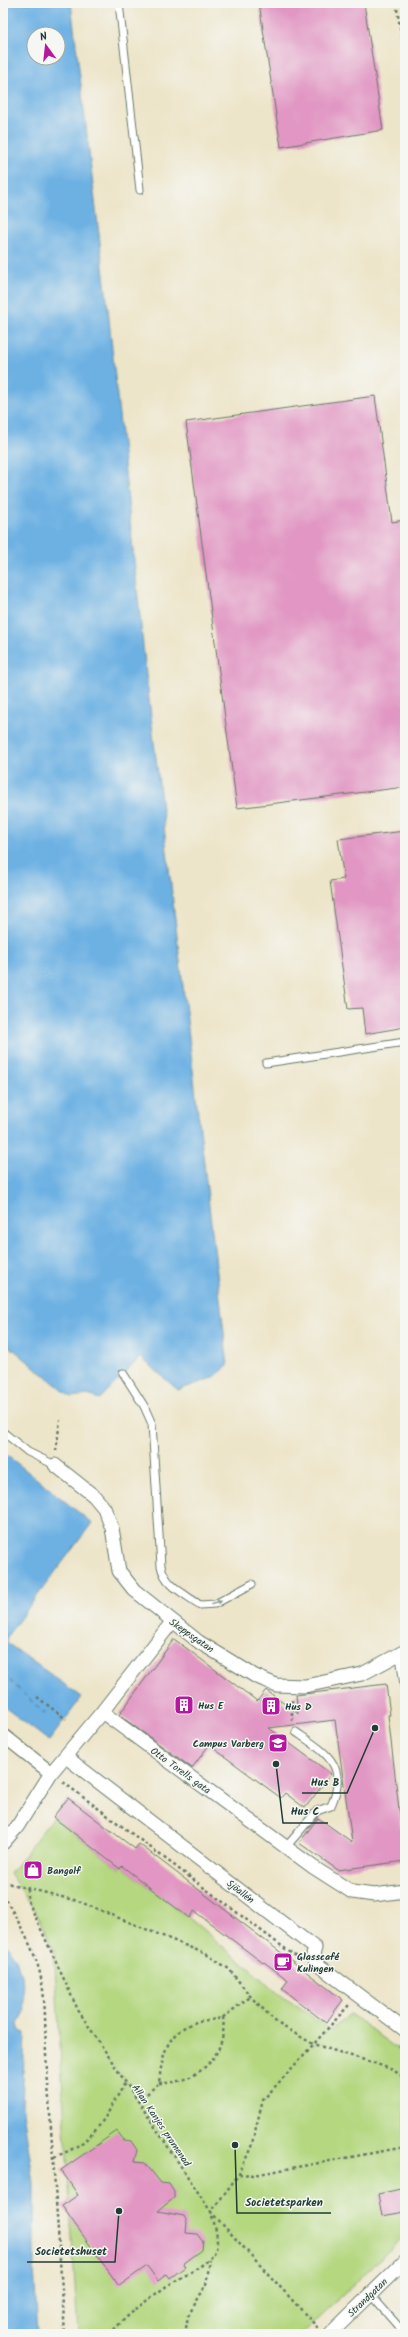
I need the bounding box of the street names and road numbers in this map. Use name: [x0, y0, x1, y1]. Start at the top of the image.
street label: Skeppsgatan: [166, 1614, 217, 1657]
street label: Otto Torells gata: [147, 1743, 214, 1798]
street label: Sjöallén: [223, 1876, 258, 1908]
street label: Allan Kanjes promenad: [128, 2081, 195, 2171]
street label: Strandgatan: [344, 2274, 392, 2321]

